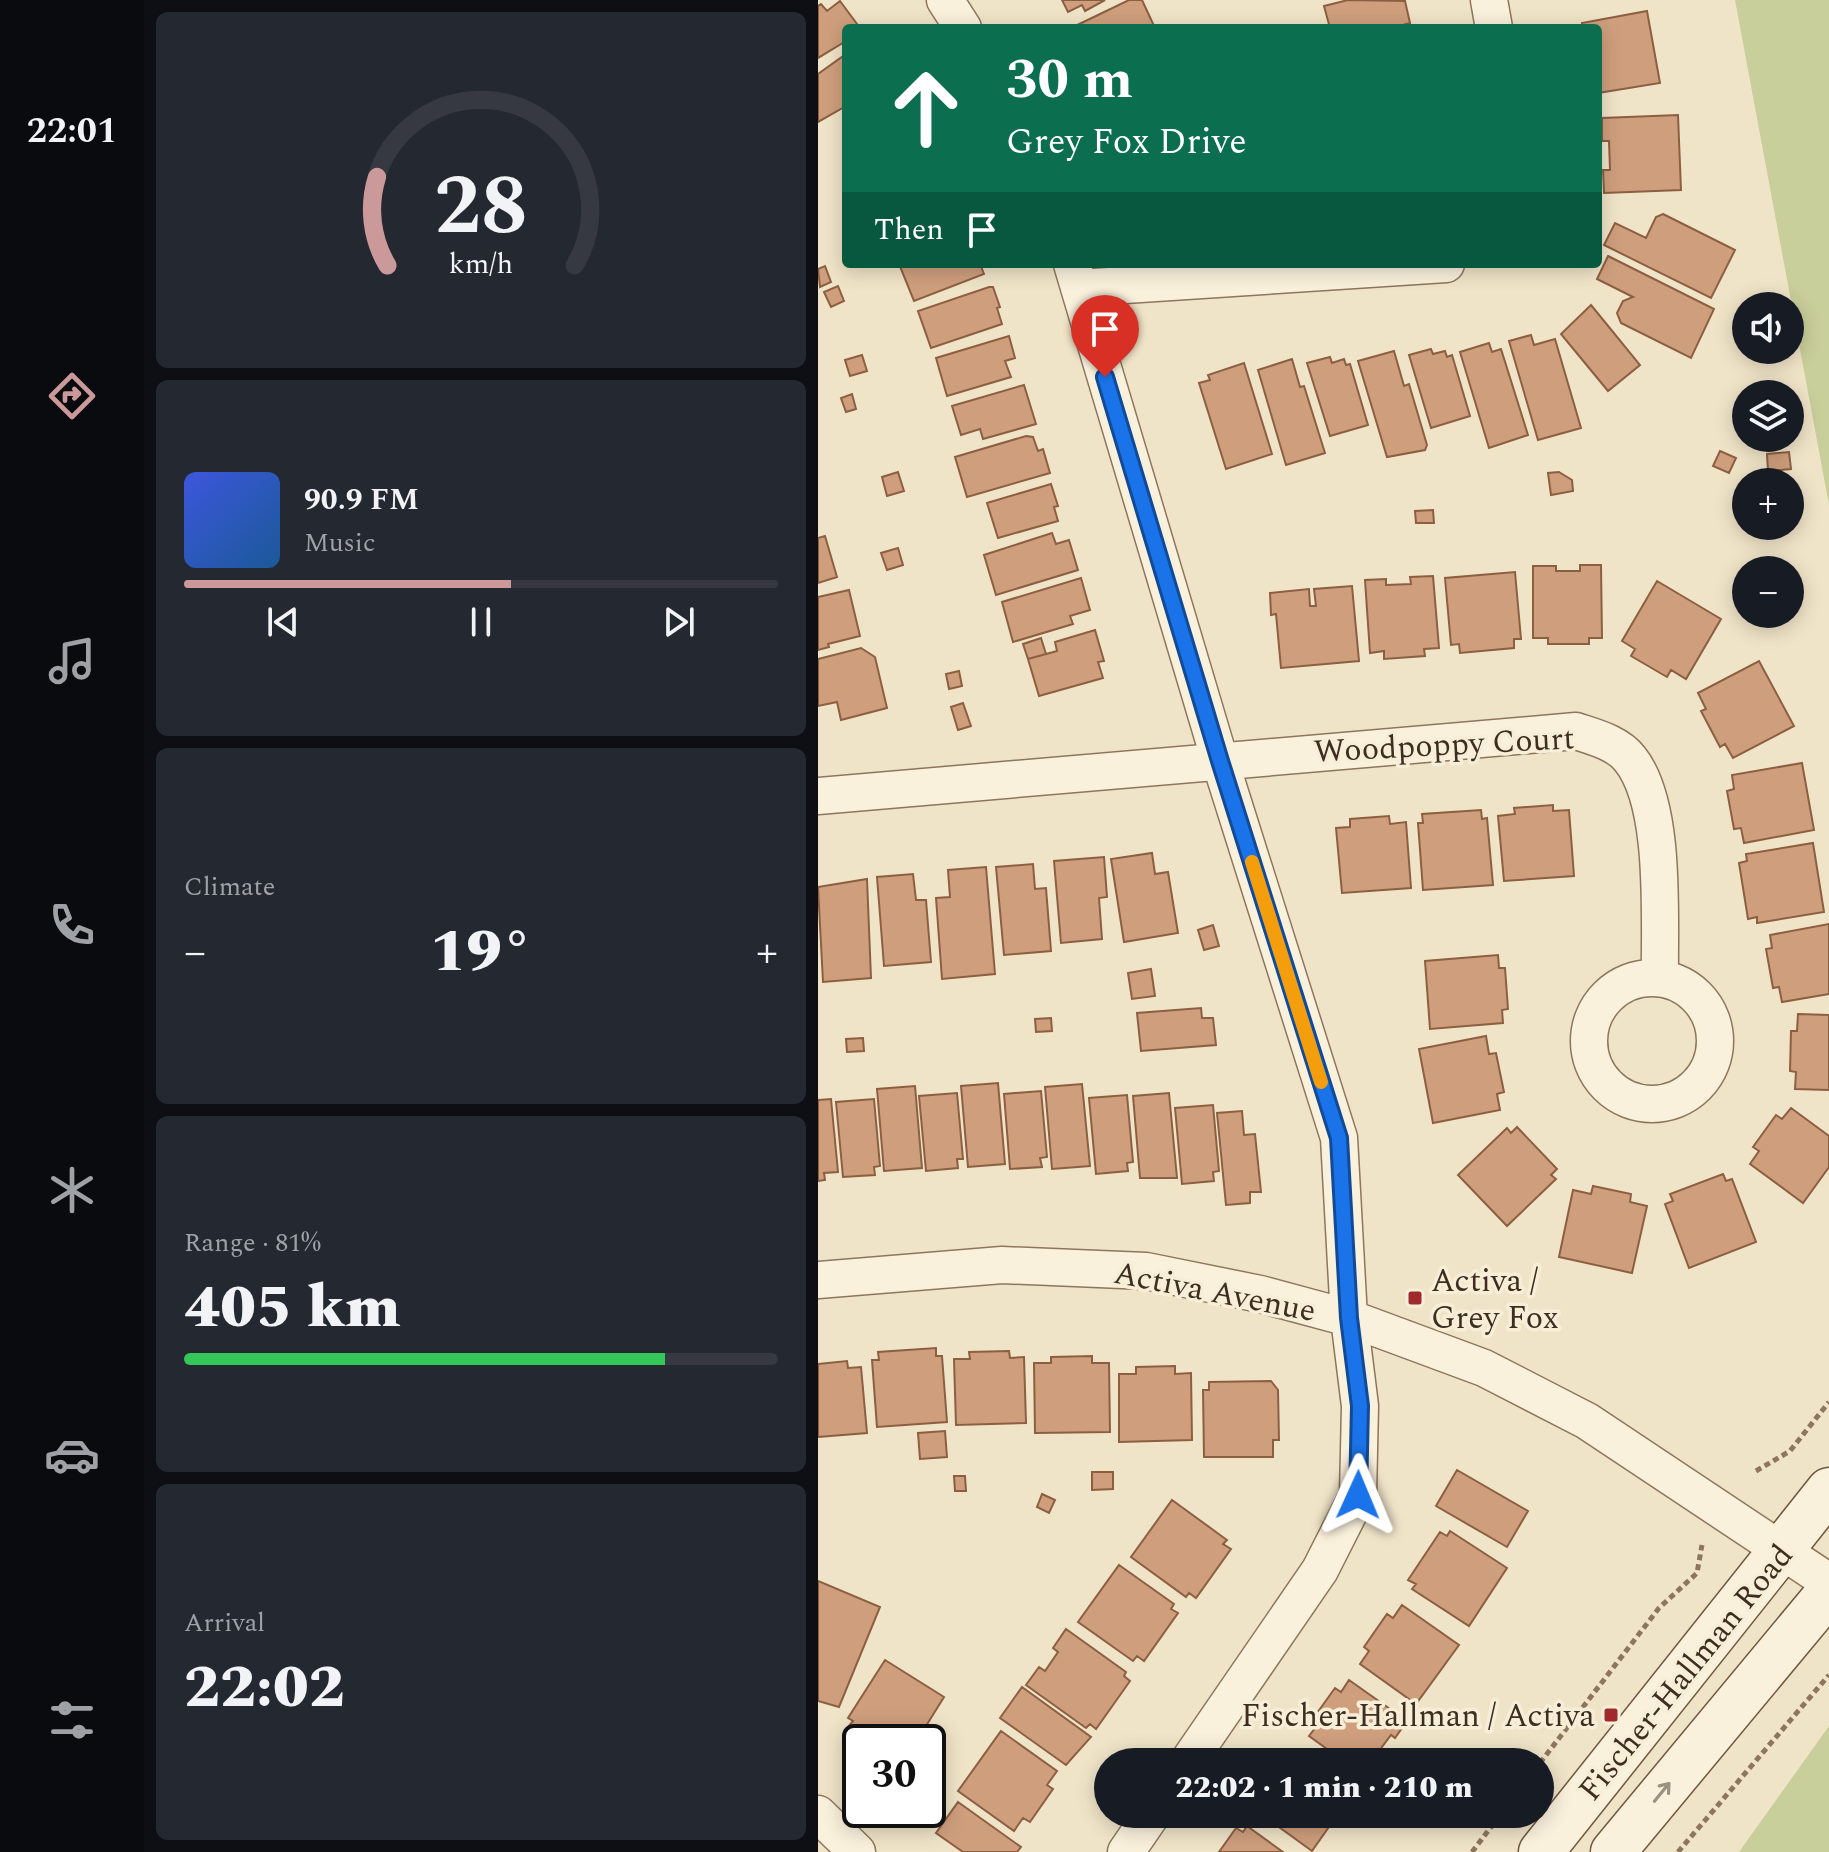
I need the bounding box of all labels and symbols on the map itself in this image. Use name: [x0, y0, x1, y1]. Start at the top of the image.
pin: [1071, 295, 1139, 377]
street label: Woodpoppy Court: [1312, 714, 1576, 777]
street label: Activa Avenue: [1110, 1249, 1320, 1336]
place label: Activa / Grey Fox: [1431, 1257, 1559, 1343]
marker: Activa / Grey Fox: [1406, 1289, 1424, 1307]
position arrow: [1316, 1453, 1400, 1537]
street label: Fischer-Hallman Road: [1567, 1534, 1806, 1812]
place label: Fischer-Hallman / Activa: [1241, 1692, 1595, 1741]
marker: Fischer-Hallman / Activa: [1602, 1706, 1620, 1724]
speed limit sign: 30: [842, 1724, 946, 1828]
one-way arrow: [1653, 1782, 1671, 1803]

